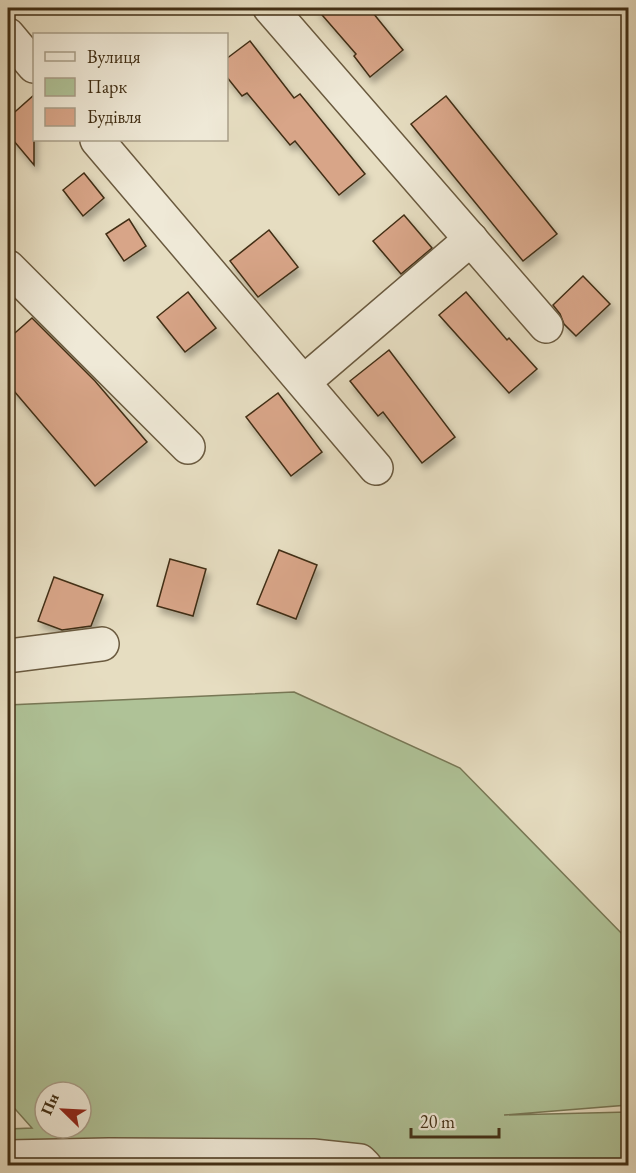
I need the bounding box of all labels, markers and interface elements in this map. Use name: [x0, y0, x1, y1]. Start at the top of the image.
legend: [33, 33, 228, 141]
text: Вулиця: [87, 45, 140, 68]
text: Парк: [87, 75, 127, 98]
text: Будівля: [87, 105, 142, 128]
north arrow: [33, 1080, 93, 1140]
text: Пн: [36, 1090, 64, 1118]
scale bar: [411, 1101, 500, 1139]
text: 20 m: [420, 1110, 455, 1133]

